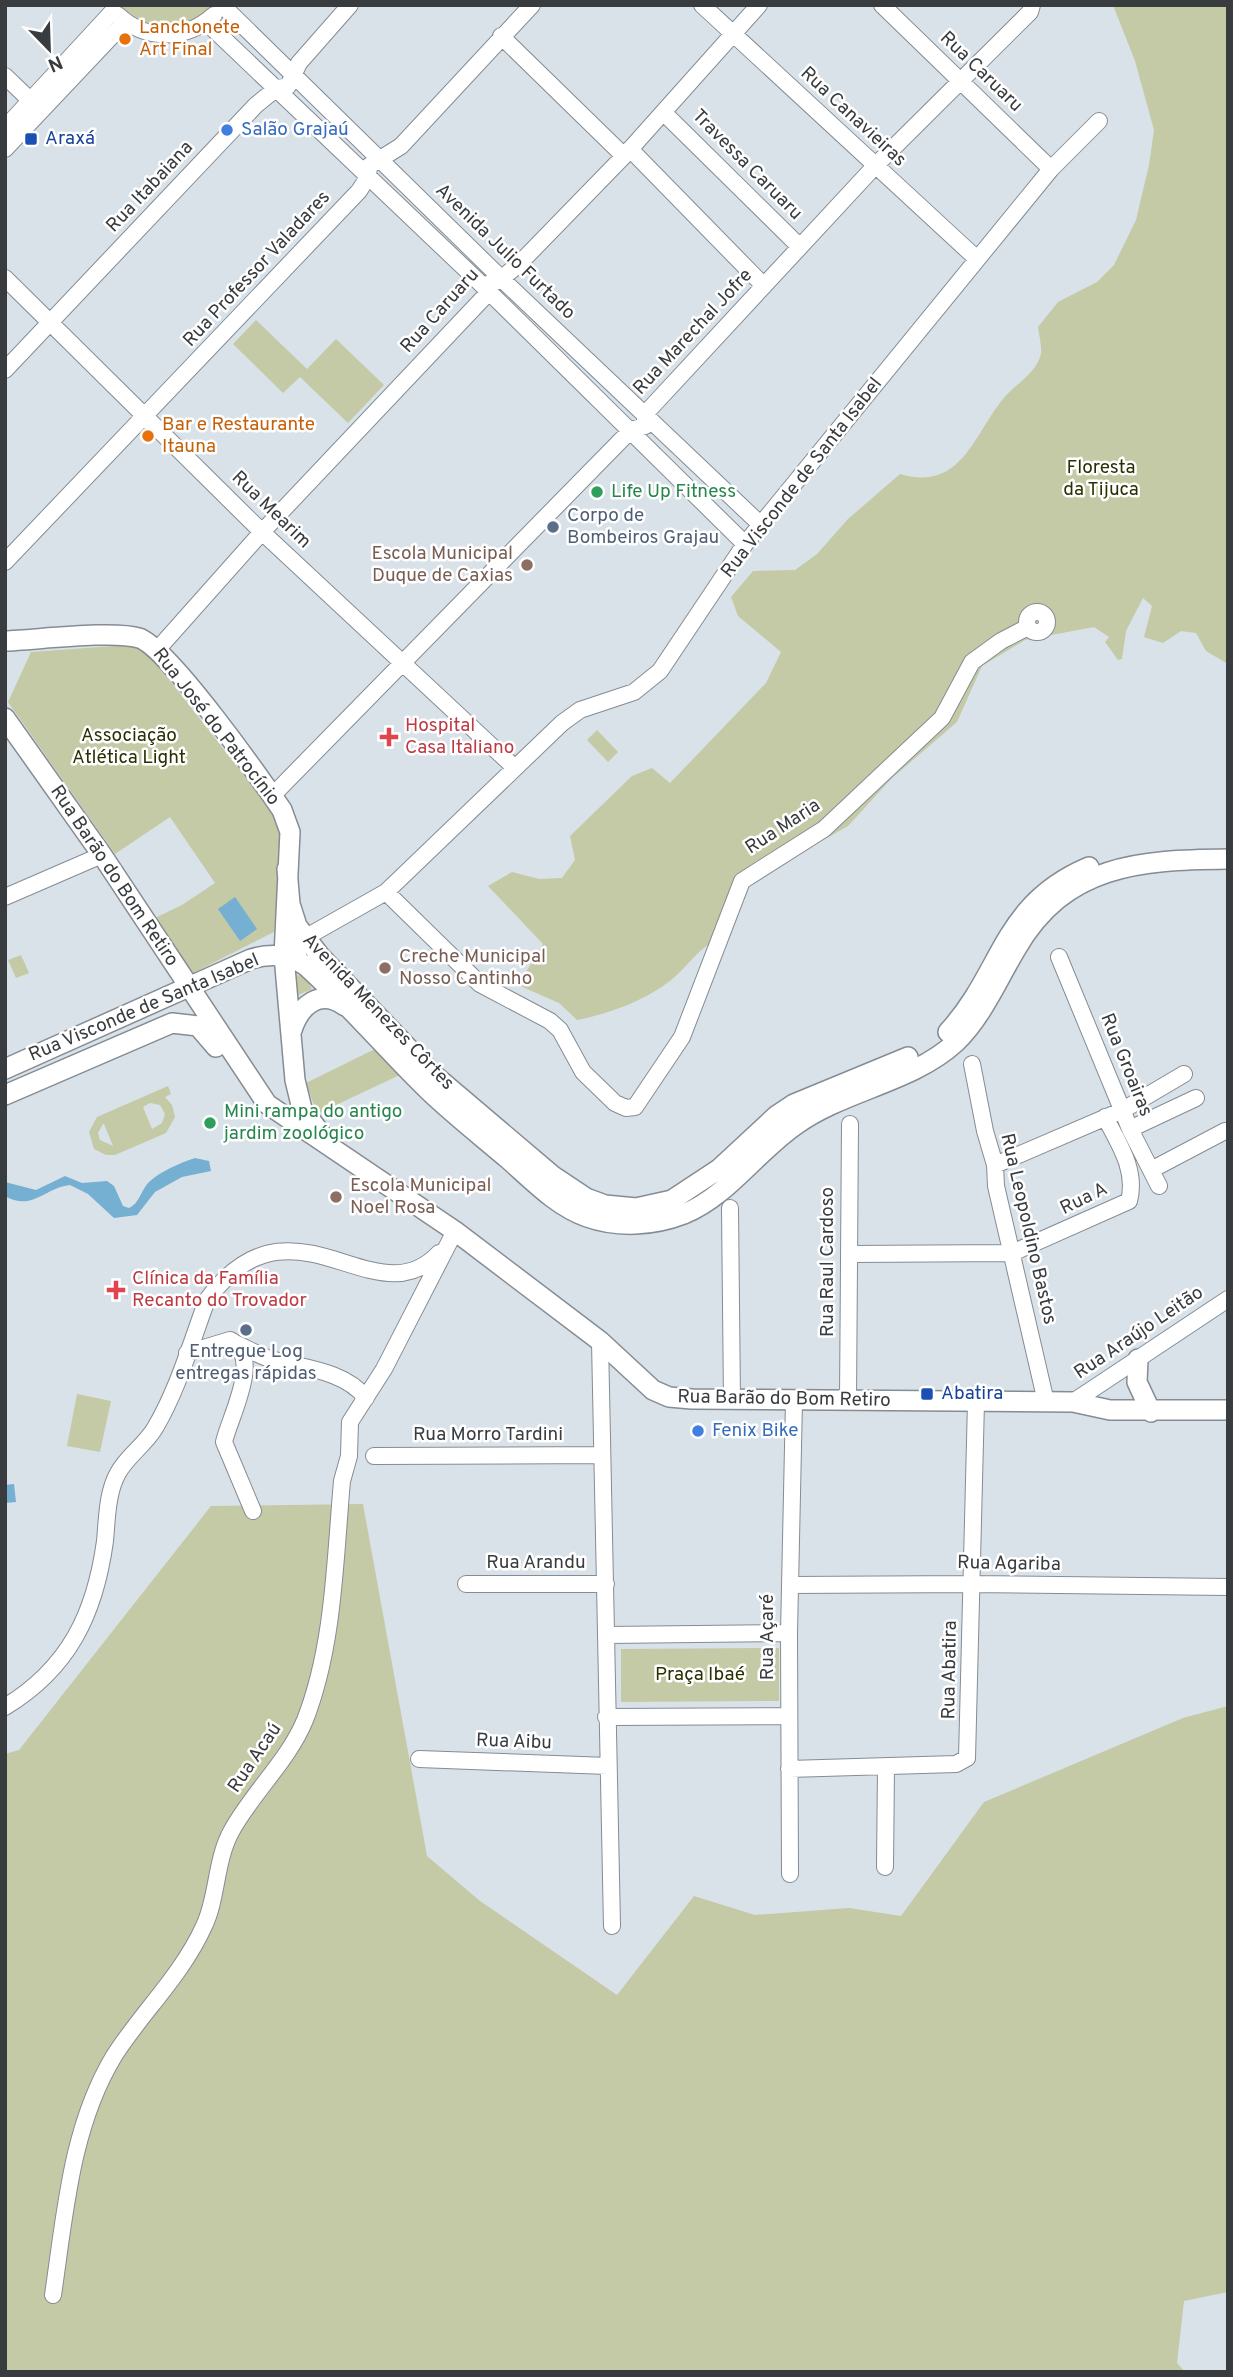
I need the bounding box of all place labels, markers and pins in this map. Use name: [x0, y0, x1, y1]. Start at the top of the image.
place label: Lanchonete Art Final: [139, 16, 240, 62]
marker: Lanchonete Art Final: [117, 31, 133, 47]
place label: Salão Grajaú: [241, 118, 349, 142]
marker: Salão Grajaú: [219, 122, 235, 138]
place label: Araxá: [45, 127, 95, 151]
marker: Araxá: [23, 131, 39, 147]
place label: Bar e Restaurante Itauna: [162, 413, 315, 459]
marker: Bar e Restaurante Itauna: [140, 428, 156, 444]
place label: Life Up Fitness: [611, 480, 736, 504]
marker: Life Up Fitness: [589, 484, 605, 500]
place label: Corpo de Bombeiros Grajau: [567, 504, 719, 550]
marker: Corpo de Bombeiros Grajau: [545, 519, 561, 535]
place label: Escola Municipal Duque de Caxias: [372, 542, 513, 588]
marker: Escola Municipal Duque de Caxias: [519, 557, 535, 573]
place label: Hospital Casa Italiano: [405, 714, 514, 760]
marker: Hospital Casa Italiano: [379, 727, 399, 747]
place label: Creche Municipal Nosso Cantinho: [399, 945, 546, 991]
marker: Creche Municipal Nosso Cantinho: [377, 960, 393, 976]
place label: Mini rampa do antigo jardim zoológico: [223, 1100, 402, 1146]
marker: Mini rampa do antigo jardim zoológico: [202, 1115, 218, 1131]
place label: Escola Municipal Noel Rosa: [350, 1174, 491, 1220]
marker: Escola Municipal Noel Rosa: [328, 1189, 344, 1205]
place label: Clínica da Família Recanto do Trovador: [132, 1267, 307, 1313]
marker: Clínica da Família Recanto do Trovador: [106, 1280, 126, 1300]
marker: Entregue Log entregas rápidas: [238, 1322, 254, 1338]
place label: Entregue Log entregas rápidas: [175, 1340, 317, 1386]
place label: Abatira: [941, 1382, 1003, 1406]
marker: Abatira: [919, 1386, 935, 1402]
place label: Fenix Bike: [712, 1419, 798, 1443]
marker: Fenix Bike: [690, 1423, 706, 1439]

